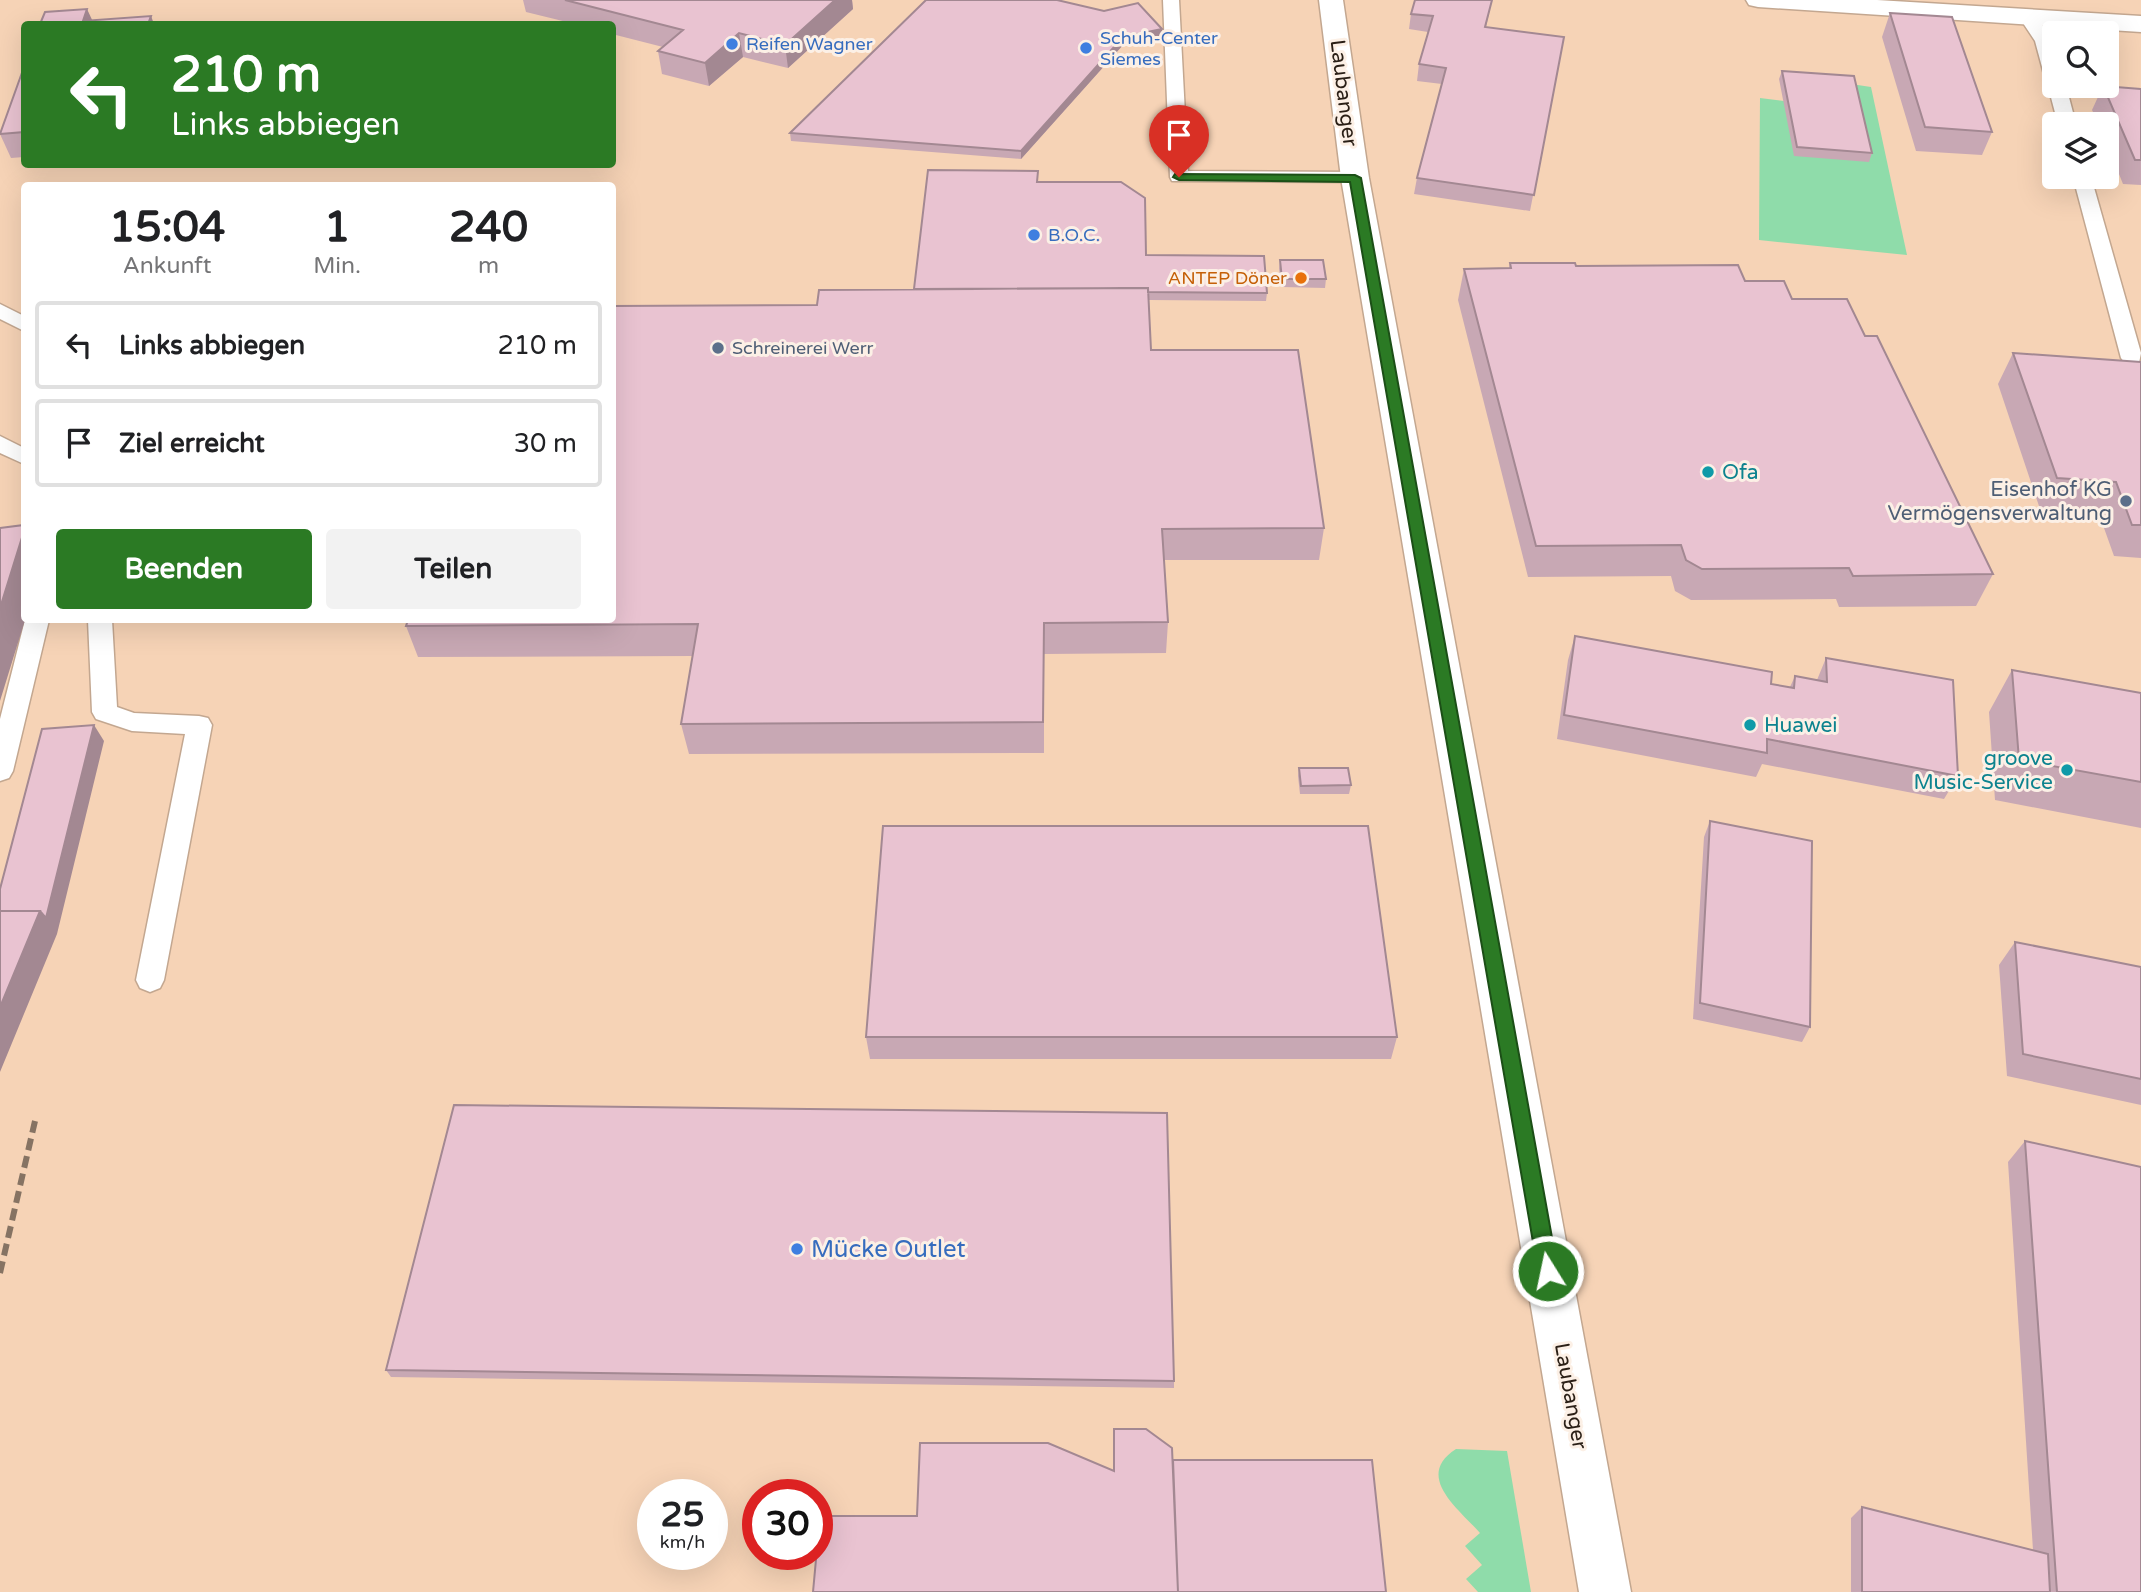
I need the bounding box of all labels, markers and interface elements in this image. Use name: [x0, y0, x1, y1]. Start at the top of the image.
map controls: [2042, 21, 2119, 189]
button: search: [2042, 21, 2119, 98]
place label: Schuh-Center Siemes: [1100, 27, 1218, 70]
place label: Reifen Wagner: [746, 33, 873, 55]
marker: Reifen Wagner: [724, 36, 740, 52]
street label: Laubanger: [1325, 38, 1362, 148]
marker: Schuh-Center Siemes: [1078, 40, 1094, 56]
text: 210 m: [171, 46, 321, 105]
icon: left: [56, 49, 147, 140]
pin: [1149, 105, 1209, 177]
text: Links abbiegen: [171, 106, 400, 144]
button: layers: [2042, 112, 2119, 189]
icon: arrive: [1160, 116, 1198, 154]
text: 15:04: [109, 202, 225, 253]
text: 1: [324, 202, 350, 253]
text: 240: [449, 202, 528, 253]
place label: B.O.C.: [1048, 224, 1100, 246]
marker: B.O.C.: [1026, 227, 1042, 243]
text: Ankunft: [123, 252, 211, 280]
text: Min.: [313, 252, 361, 280]
text: m: [478, 252, 499, 280]
place label: ANTEP Döner: [1168, 267, 1287, 289]
marker: ANTEP Döner: [1293, 270, 1309, 286]
icon: left: [60, 326, 98, 364]
text: Links abbiegen: [119, 330, 305, 361]
text: 210 m: [497, 330, 577, 361]
place label: Schreinerei Werr: [732, 337, 874, 359]
marker: Schreinerei Werr: [710, 340, 726, 356]
icon: arrive: [60, 424, 98, 462]
text: Ziel erreicht: [119, 428, 265, 459]
text: 30 m: [514, 428, 577, 459]
place label: Ofa: [1722, 460, 1759, 485]
marker: Ofa: [1700, 464, 1716, 480]
place label: Eisenhof KG Vermögensverwaltung: [1887, 477, 2112, 526]
marker: Eisenhof KG Vermögensverwaltung: [2118, 493, 2134, 509]
button: Beenden: [56, 529, 312, 609]
button: Teilen: [326, 529, 581, 609]
place label: Huawei: [1764, 713, 1838, 738]
marker: Huawei: [1742, 717, 1758, 733]
place label: groove Music-Service: [1914, 746, 2053, 795]
marker: groove Music-Service: [2059, 762, 2075, 778]
position arrow: [1511, 1234, 1585, 1308]
place label: Mücke Outlet: [811, 1235, 966, 1264]
marker: Mücke Outlet: [789, 1241, 805, 1257]
street label: Laubanger: [1549, 1341, 1592, 1451]
speed limit sign: 30: [742, 1479, 833, 1570]
text: 25: [661, 1494, 704, 1536]
text: km/h: [660, 1531, 705, 1553]

